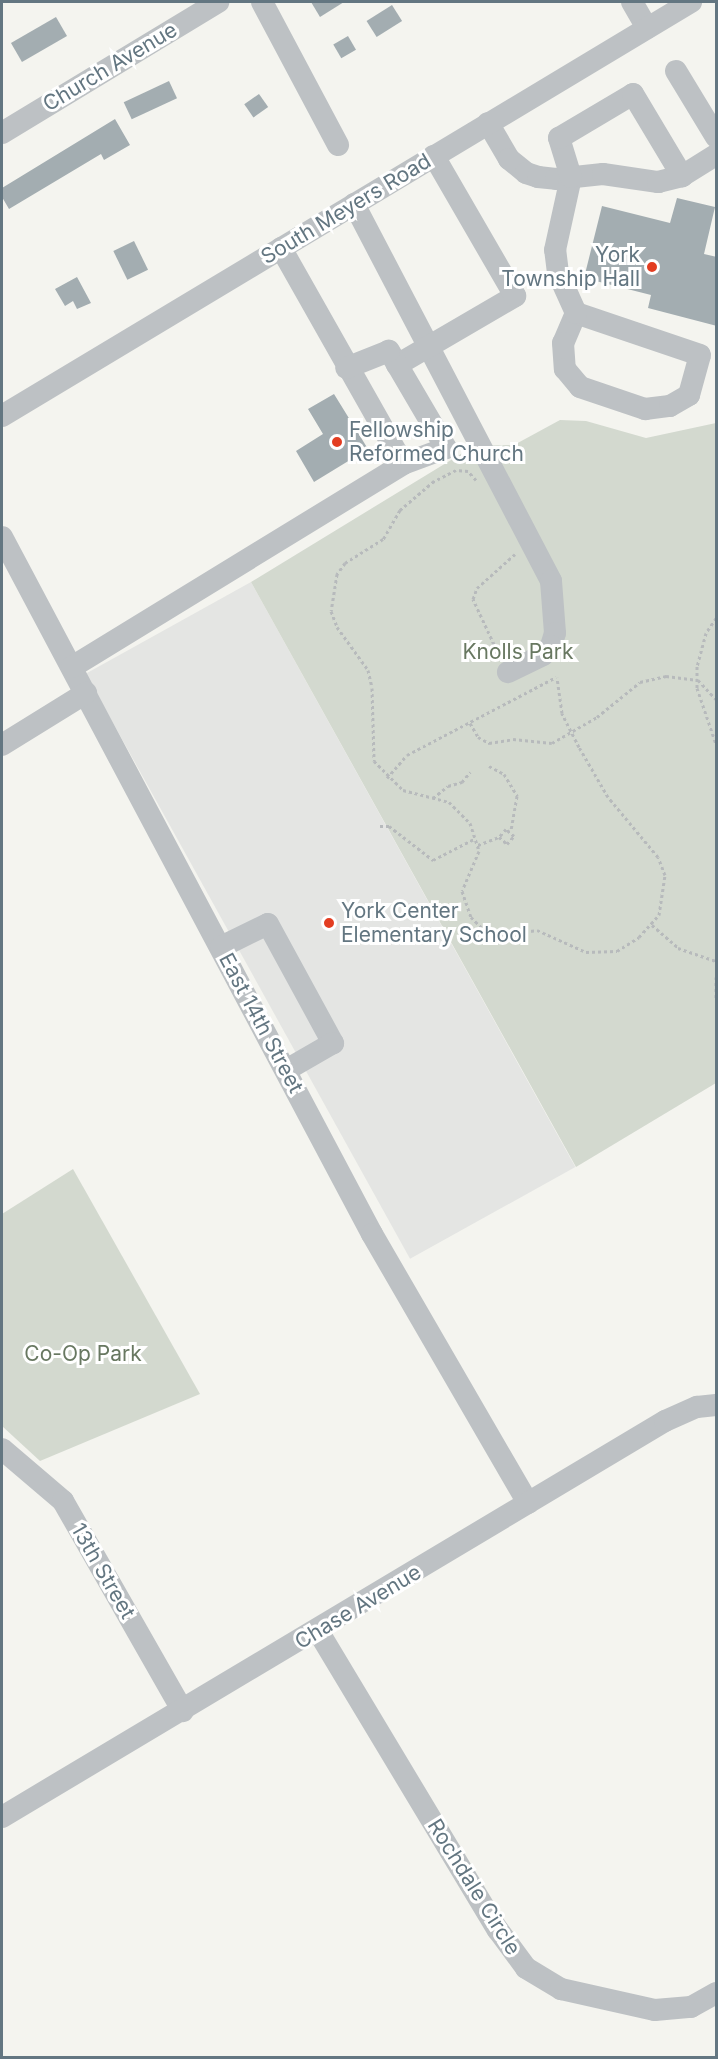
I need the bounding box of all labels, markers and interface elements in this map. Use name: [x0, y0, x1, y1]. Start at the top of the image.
street label: Church Avenue: [38, 17, 182, 117]
street label: South Meyers Road: [257, 148, 435, 270]
place label: York Township Hall: [501, 242, 640, 292]
marker: York Township Hall: [645, 260, 659, 274]
place label: Fellowship Reformed Church: [349, 417, 524, 467]
marker: Fellowship Reformed Church: [330, 435, 344, 449]
park label: Knolls Park: [462, 639, 574, 665]
place label: York Center Elementary School: [341, 898, 527, 948]
marker: York Center Elementary School: [322, 916, 336, 930]
street label: East 14th Street: [214, 949, 308, 1097]
park label: Co-Op Park: [24, 1341, 142, 1367]
street label: 13th Street: [66, 1519, 140, 1623]
street label: Chase Avenue: [290, 1559, 426, 1655]
street label: Rochdale Circle: [422, 1814, 526, 1960]

